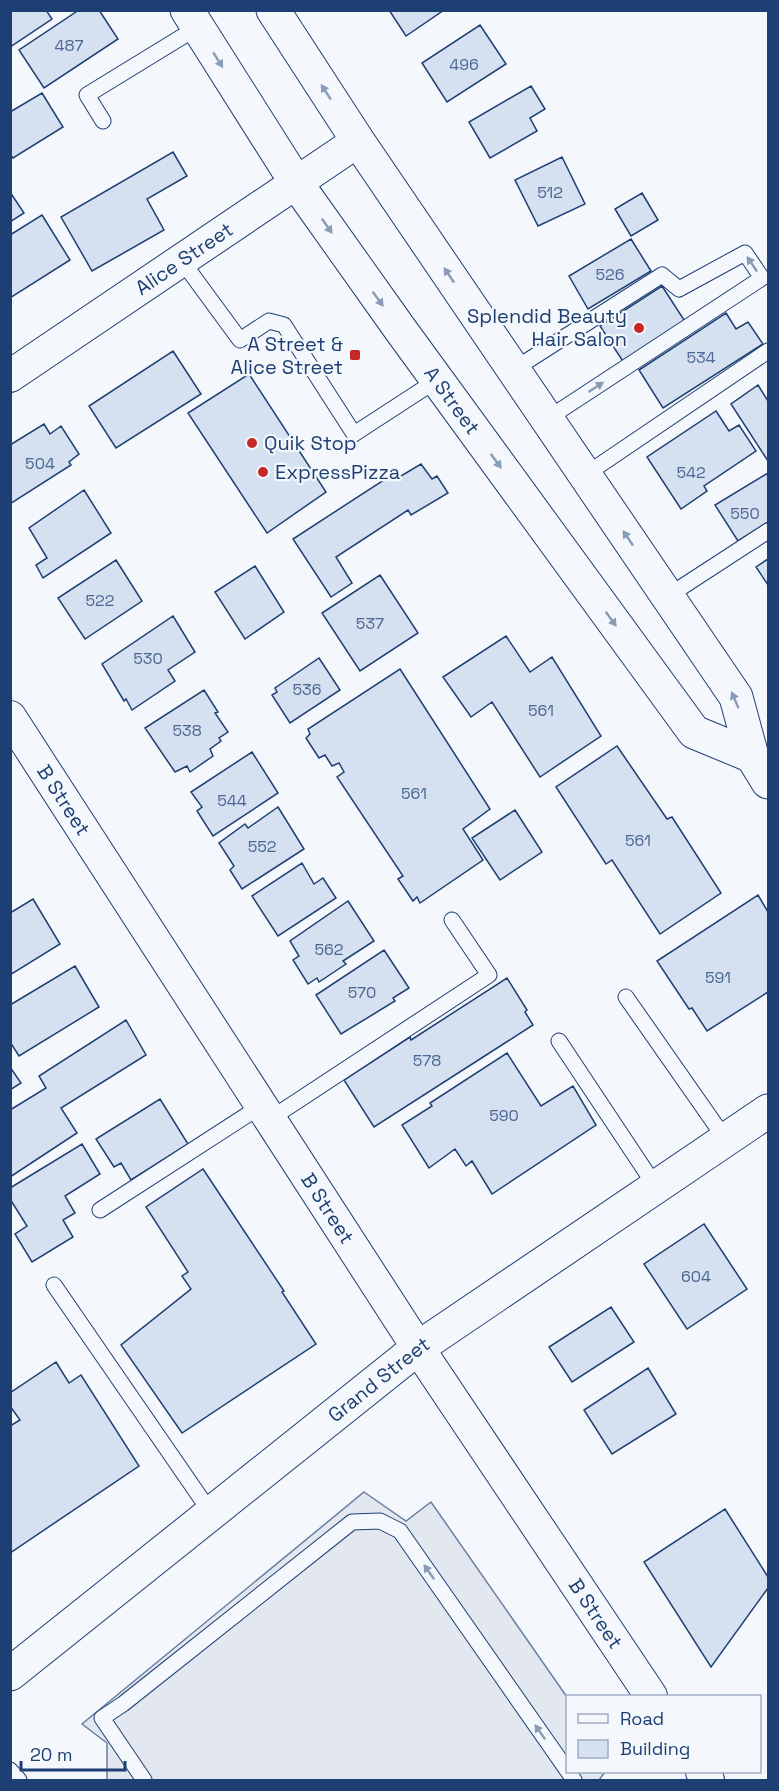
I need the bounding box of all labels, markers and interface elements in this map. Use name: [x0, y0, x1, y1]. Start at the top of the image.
house number: 487: [55, 35, 83, 56]
one-way arrow: [213, 52, 224, 68]
house number: 496: [449, 54, 479, 75]
one-way arrow: [321, 84, 332, 101]
house number: 512: [537, 182, 563, 203]
street label: Alice Street: [130, 216, 238, 301]
one-way arrow: [321, 218, 333, 234]
one-way arrow: [746, 256, 758, 272]
house number: 526: [596, 264, 624, 285]
one-way arrow: [443, 267, 455, 283]
one-way arrow: [372, 291, 384, 306]
place label: Splendid Beauty Hair Salon: [467, 303, 627, 352]
marker: Splendid Beauty Hair Salon: [632, 321, 646, 335]
place label: A Street & Alice Street: [231, 331, 343, 380]
house number: 534: [686, 347, 716, 368]
marker: A Street & Alice Street: [348, 348, 362, 362]
street label: A Street: [418, 361, 486, 440]
one-way arrow: [588, 382, 604, 393]
place label: Quik Stop: [264, 430, 357, 456]
marker: Quik Stop: [245, 436, 259, 450]
house number: 504: [25, 453, 55, 474]
one-way arrow: [490, 453, 502, 469]
place label: ExpressPizza: [275, 459, 400, 485]
house number: 542: [676, 462, 706, 483]
marker: ExpressPizza: [256, 465, 270, 479]
house number: 550: [730, 503, 760, 524]
one-way arrow: [622, 530, 634, 546]
house number: 522: [86, 590, 114, 611]
one-way arrow: [605, 610, 617, 626]
house number: 537: [356, 613, 384, 634]
house number: 530: [133, 648, 163, 669]
house number: 536: [292, 679, 322, 700]
one-way arrow: [730, 691, 740, 709]
house number: 561: [528, 700, 554, 721]
house number: 538: [172, 720, 202, 741]
street label: B Street: [31, 760, 96, 841]
house number: 561: [401, 783, 427, 804]
house number: 544: [217, 790, 247, 811]
house number: 561: [625, 830, 651, 851]
house number: 552: [248, 836, 276, 857]
house number: 562: [315, 939, 343, 960]
house number: 591: [705, 967, 731, 988]
house number: 570: [348, 982, 376, 1003]
house number: 578: [413, 1050, 441, 1071]
house number: 590: [489, 1105, 519, 1126]
street label: B Street: [295, 1168, 360, 1249]
house number: 604: [681, 1266, 711, 1287]
street label: Grand Street: [322, 1331, 435, 1428]
one-way arrow: [423, 1565, 435, 1581]
street label: B Street: [563, 1573, 629, 1654]
legend: [566, 1695, 761, 1773]
text: Road: [620, 1707, 664, 1730]
one-way arrow: [534, 1725, 546, 1741]
scale bar: [21, 1734, 124, 1772]
text: Building: [620, 1737, 690, 1760]
text: 20 m: [30, 1743, 73, 1766]

